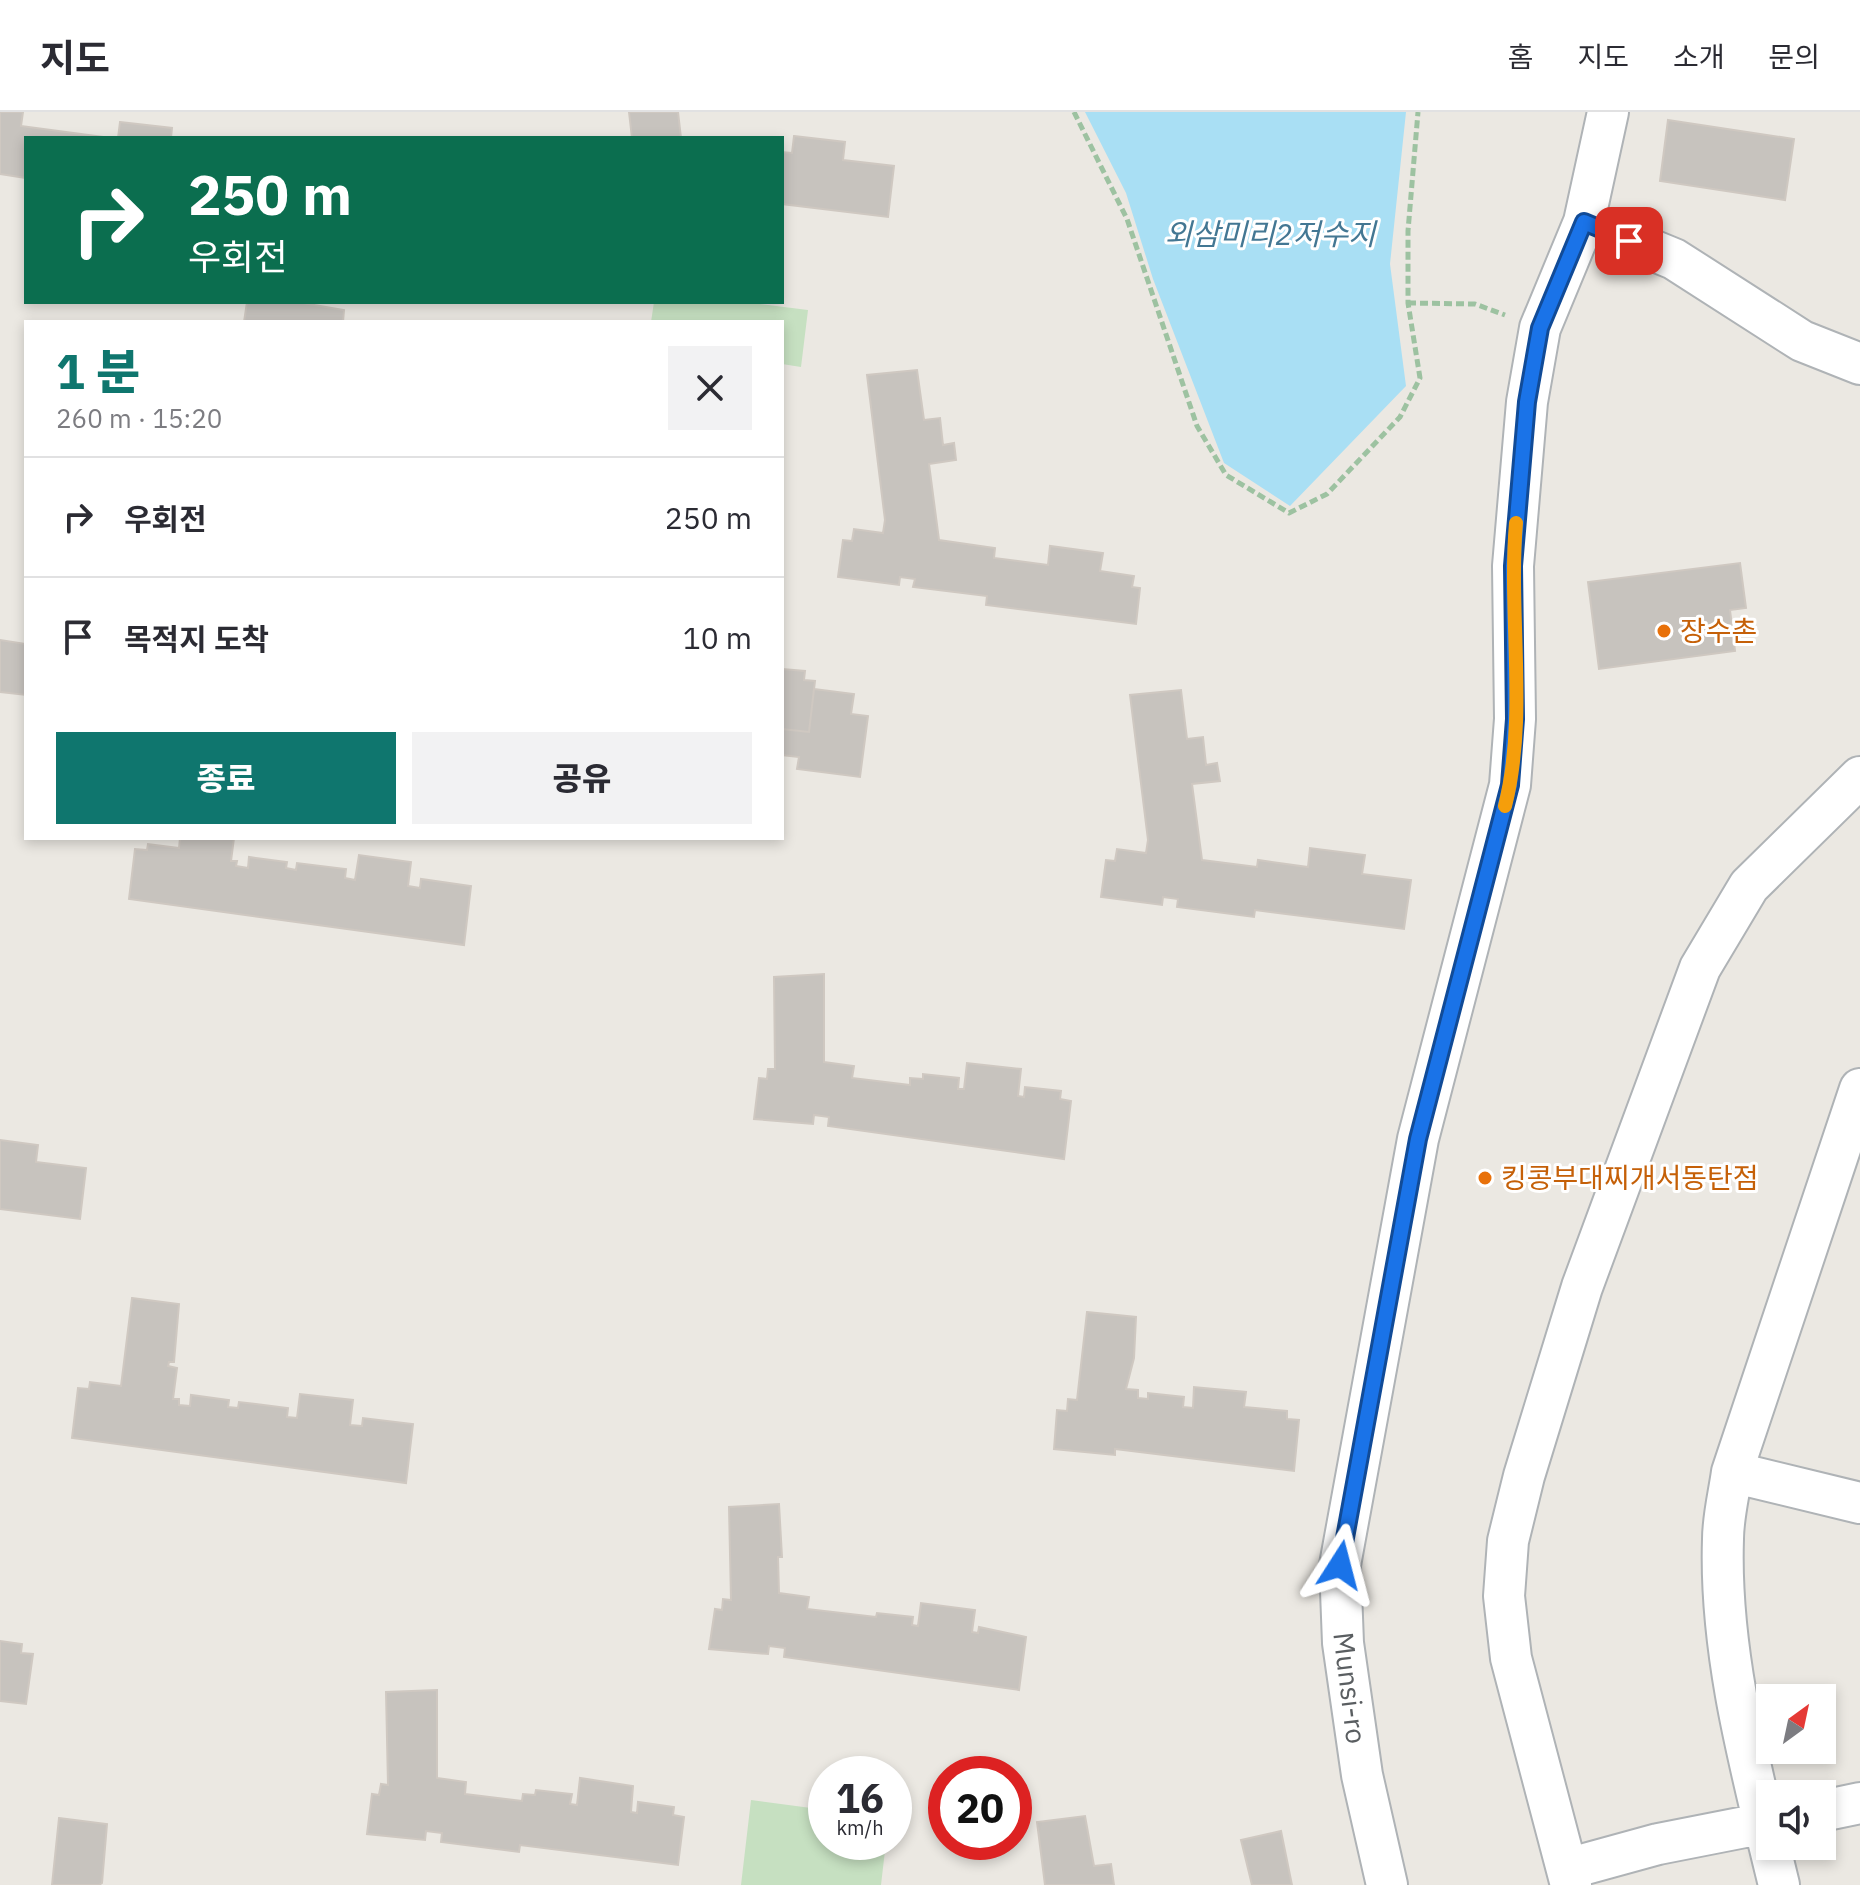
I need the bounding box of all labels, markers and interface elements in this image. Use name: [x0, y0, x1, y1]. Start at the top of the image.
text: 지도: [40, 33, 110, 82]
text: 홈: [1508, 38, 1533, 75]
text: 지도: [1577, 38, 1629, 75]
text: 소개: [1673, 38, 1724, 75]
text: 문의: [1768, 38, 1820, 75]
text: 250 m: [188, 158, 352, 230]
icon: right: [56, 168, 160, 272]
pin: [1595, 207, 1663, 275]
water label: 외삼미리2저수지: [1164, 214, 1378, 253]
icon: arrive: [1607, 219, 1651, 263]
text: 우회전: [188, 233, 287, 280]
text: 1 분: [56, 340, 140, 402]
button: close: [668, 346, 752, 430]
text: 260 m · 15:20: [56, 401, 222, 435]
icon: right: [56, 495, 100, 539]
text: 250 m: [665, 498, 752, 537]
text: 우회전: [124, 499, 207, 538]
place label: 장수촌: [1680, 612, 1757, 649]
icon: arrive: [56, 615, 100, 659]
text: 10 m: [683, 618, 752, 657]
text: 목적지 도착: [124, 619, 269, 658]
marker: 장수촌: [1655, 622, 1673, 640]
button: 종료: [56, 732, 396, 824]
button: 공유: [412, 732, 752, 824]
place label: 킹콩부대찌개서동탄점: [1501, 1159, 1759, 1196]
marker: 킹콩부대찌개서동탄점: [1476, 1169, 1494, 1187]
position arrow: [1298, 1523, 1382, 1607]
street label: Munsi-ro: [1325, 1630, 1376, 1746]
north arrow: [1756, 1684, 1836, 1764]
map controls: [1756, 1684, 1836, 1860]
speed limit sign: 20: [928, 1756, 1032, 1860]
text: 16: [836, 1772, 884, 1824]
button: sound: [1756, 1780, 1836, 1860]
text: km/h: [836, 1814, 884, 1841]

